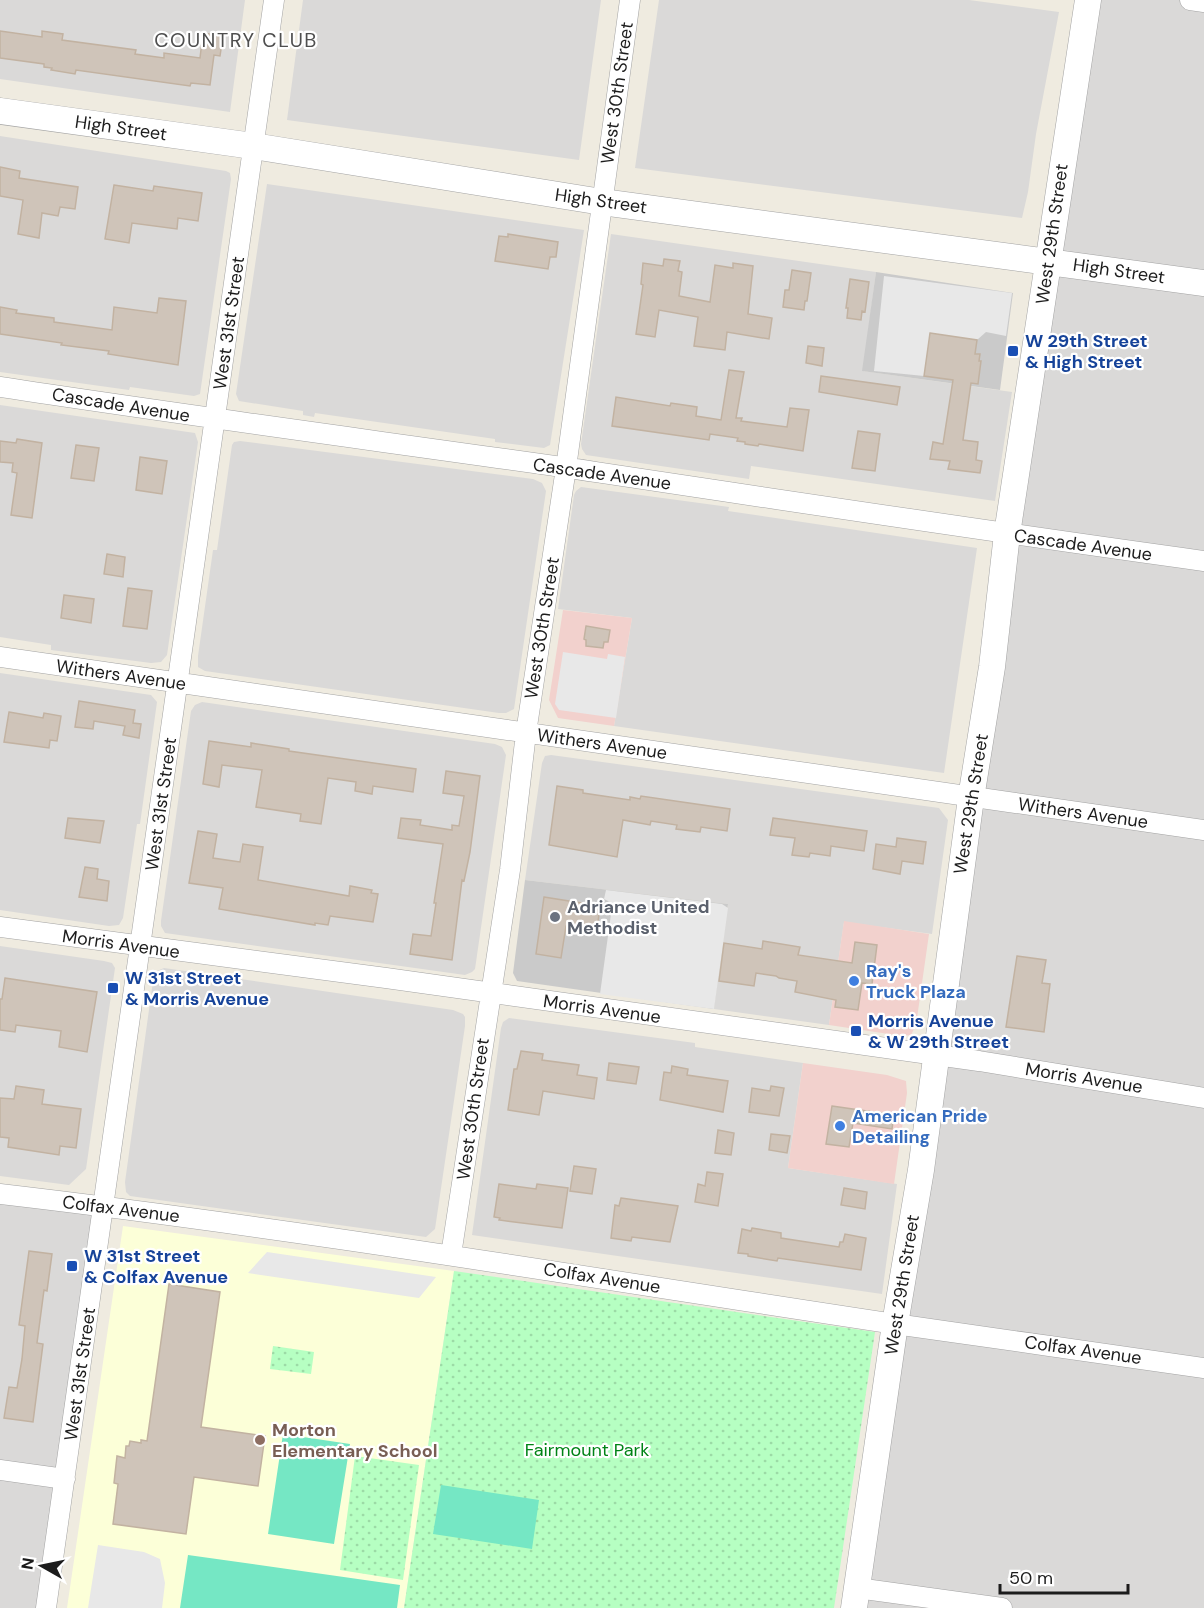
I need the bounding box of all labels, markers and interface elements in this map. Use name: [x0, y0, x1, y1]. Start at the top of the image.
street label: West 30th Street: [595, 20, 639, 166]
district label: COUNTRY CLUB: [154, 27, 318, 53]
street label: High Street: [73, 110, 169, 146]
street label: West 29th Street: [1030, 162, 1074, 306]
street label: High Street: [553, 183, 649, 219]
street label: High Street: [1071, 253, 1167, 289]
street label: West 31st Street: [208, 255, 250, 391]
place label: W 29th Street & High Street: [1025, 329, 1148, 374]
marker: W 29th Street & High Street: [1006, 344, 1020, 358]
street label: Cascade Avenue: [50, 382, 192, 428]
street label: Cascade Avenue: [531, 452, 673, 496]
street label: Cascade Avenue: [1012, 523, 1154, 567]
street label: West 30th Street: [519, 555, 565, 701]
street label: Withers Avenue: [54, 654, 188, 696]
street label: Withers Avenue: [535, 723, 669, 765]
street label: West 29th Street: [948, 732, 994, 876]
street label: West 31st Street: [140, 736, 182, 872]
street label: Withers Avenue: [1016, 792, 1150, 834]
place label: Adriance United Methodist: [567, 895, 710, 940]
marker: Adriance United Methodist: [548, 910, 562, 924]
street label: Morris Avenue: [61, 924, 181, 964]
place label: Ray's Truck Plaza: [866, 959, 966, 1004]
place label: W 31st Street & Morris Avenue: [125, 966, 269, 1011]
marker: Ray's Truck Plaza: [847, 974, 861, 988]
marker: W 31st Street & Morris Avenue: [106, 981, 120, 995]
street label: Morris Avenue: [542, 989, 662, 1029]
place label: Morris Avenue & W 29th Street: [868, 1009, 1009, 1054]
marker: Morris Avenue & W 29th Street: [849, 1024, 863, 1038]
street label: West 30th Street: [451, 1036, 495, 1182]
street label: Morris Avenue: [1024, 1057, 1144, 1099]
place label: American Pride Detailing: [852, 1104, 988, 1149]
marker: American Pride Detailing: [833, 1119, 847, 1133]
street label: Colfax Avenue: [61, 1190, 181, 1228]
street label: West 29th Street: [879, 1213, 925, 1357]
place label: W 31st Street & Colfax Avenue: [84, 1244, 228, 1289]
street label: Colfax Avenue: [542, 1257, 662, 1299]
marker: W 31st Street & Colfax Avenue: [65, 1259, 79, 1273]
street label: West 31st Street: [59, 1306, 101, 1442]
street label: Colfax Avenue: [1023, 1330, 1143, 1370]
place label: Morton Elementary School: [272, 1418, 438, 1463]
marker: Morton Elementary School: [253, 1433, 267, 1447]
park label: Fairmount Park: [525, 1438, 649, 1462]
north arrow: [12, 1536, 72, 1596]
text: N: [16, 1556, 39, 1571]
scale bar: [1000, 1557, 1128, 1595]
text: 50 m: [1009, 1566, 1053, 1590]

